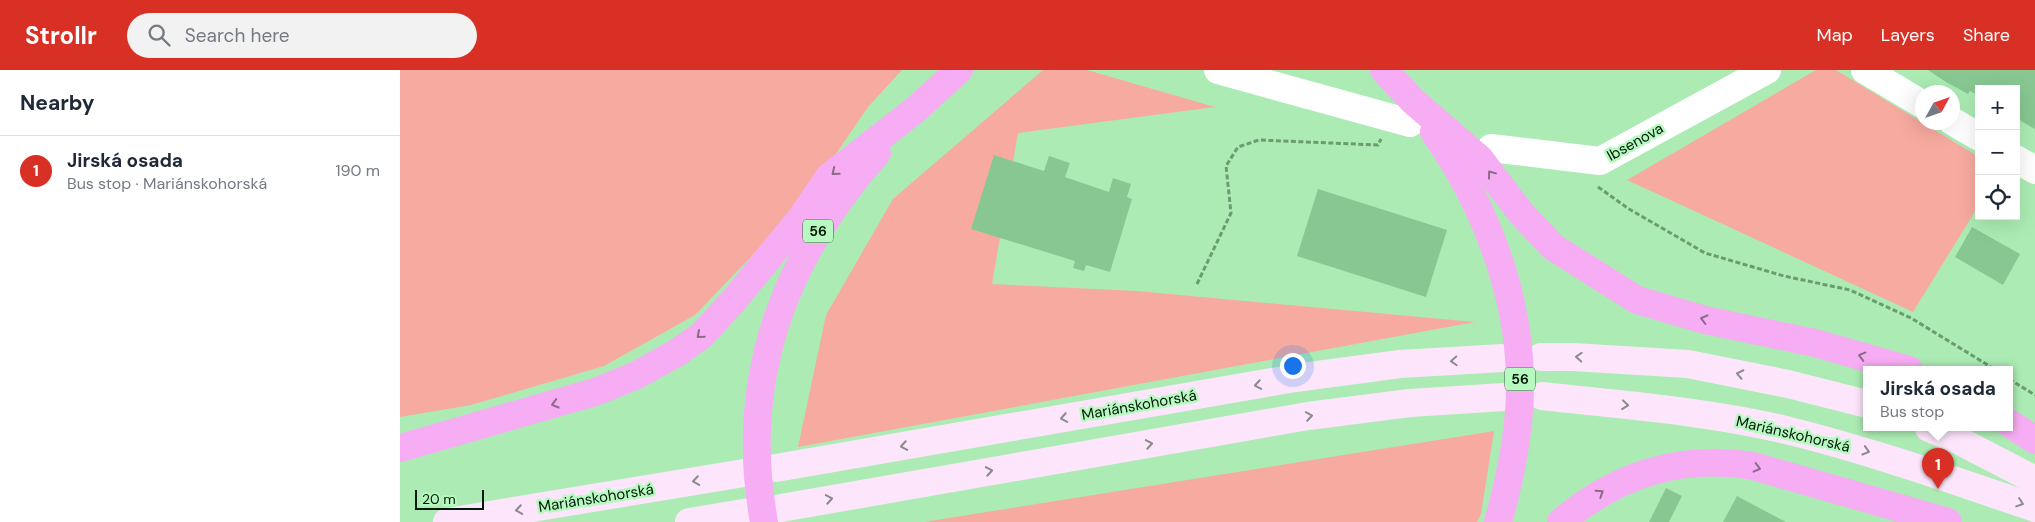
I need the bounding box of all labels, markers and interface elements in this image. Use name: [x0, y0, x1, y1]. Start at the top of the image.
search box: [127, 13, 477, 58]
text: Strollr: [25, 20, 97, 51]
icon: search: [145, 21, 173, 49]
text: Search here: [185, 23, 290, 48]
text: Map: [1817, 23, 1853, 47]
text: Layers: [1881, 23, 1935, 47]
text: Share: [1963, 23, 2010, 47]
north arrow: [1915, 85, 1960, 130]
map controls: [1975, 85, 2020, 220]
button: +: [1975, 85, 2020, 130]
text: Nearby: [20, 89, 94, 117]
street label: Ibsenova: [1603, 118, 1667, 166]
button: −: [1975, 130, 2020, 175]
text: Jirská osada: [67, 148, 183, 173]
text: 1: [33, 160, 39, 181]
text: 190 m: [336, 160, 380, 181]
one-way arrow: [832, 166, 841, 175]
one-way arrow: [1489, 171, 1497, 180]
text: Bus stop · Mariánskohorská: [67, 173, 267, 194]
button: locate: [1975, 175, 2020, 220]
road number: 56: [803, 220, 833, 242]
one-way arrow: [1701, 315, 1709, 325]
one-way arrow: [697, 329, 706, 338]
one-way arrow: [1858, 351, 1867, 362]
one-way arrow: [1575, 352, 1583, 363]
your location: [1280, 353, 1306, 379]
one-way arrow: [1450, 355, 1458, 366]
popup: [1863, 366, 2013, 431]
road number: 56: [1505, 368, 1535, 390]
one-way arrow: [1736, 370, 1745, 380]
text: Jirská osada: [1880, 376, 1996, 401]
one-way arrow: [1254, 379, 1263, 389]
street label: Mariánskohorská: [1080, 385, 1198, 425]
one-way arrow: [551, 398, 559, 408]
one-way arrow: [1621, 399, 1629, 410]
text: Bus stop: [1880, 401, 1944, 422]
one-way arrow: [1305, 411, 1313, 422]
street label: Mariánskohorská: [1734, 411, 1852, 457]
one-way arrow: [1059, 413, 1068, 423]
one-way arrow: [1145, 439, 1153, 449]
one-way arrow: [899, 440, 908, 450]
one-way arrow: [1861, 446, 1869, 456]
pin: 1: [1922, 448, 1954, 489]
one-way arrow: [1752, 462, 1760, 472]
one-way arrow: [984, 467, 993, 477]
one-way arrow: [692, 476, 701, 486]
street label: Mariánskohorská: [537, 479, 655, 517]
scale bar: [415, 487, 484, 510]
text: 20 m: [422, 490, 456, 508]
one-way arrow: [1595, 490, 1604, 500]
one-way arrow: [824, 495, 833, 505]
one-way arrow: [2015, 497, 2024, 507]
one-way arrow: [514, 505, 523, 515]

